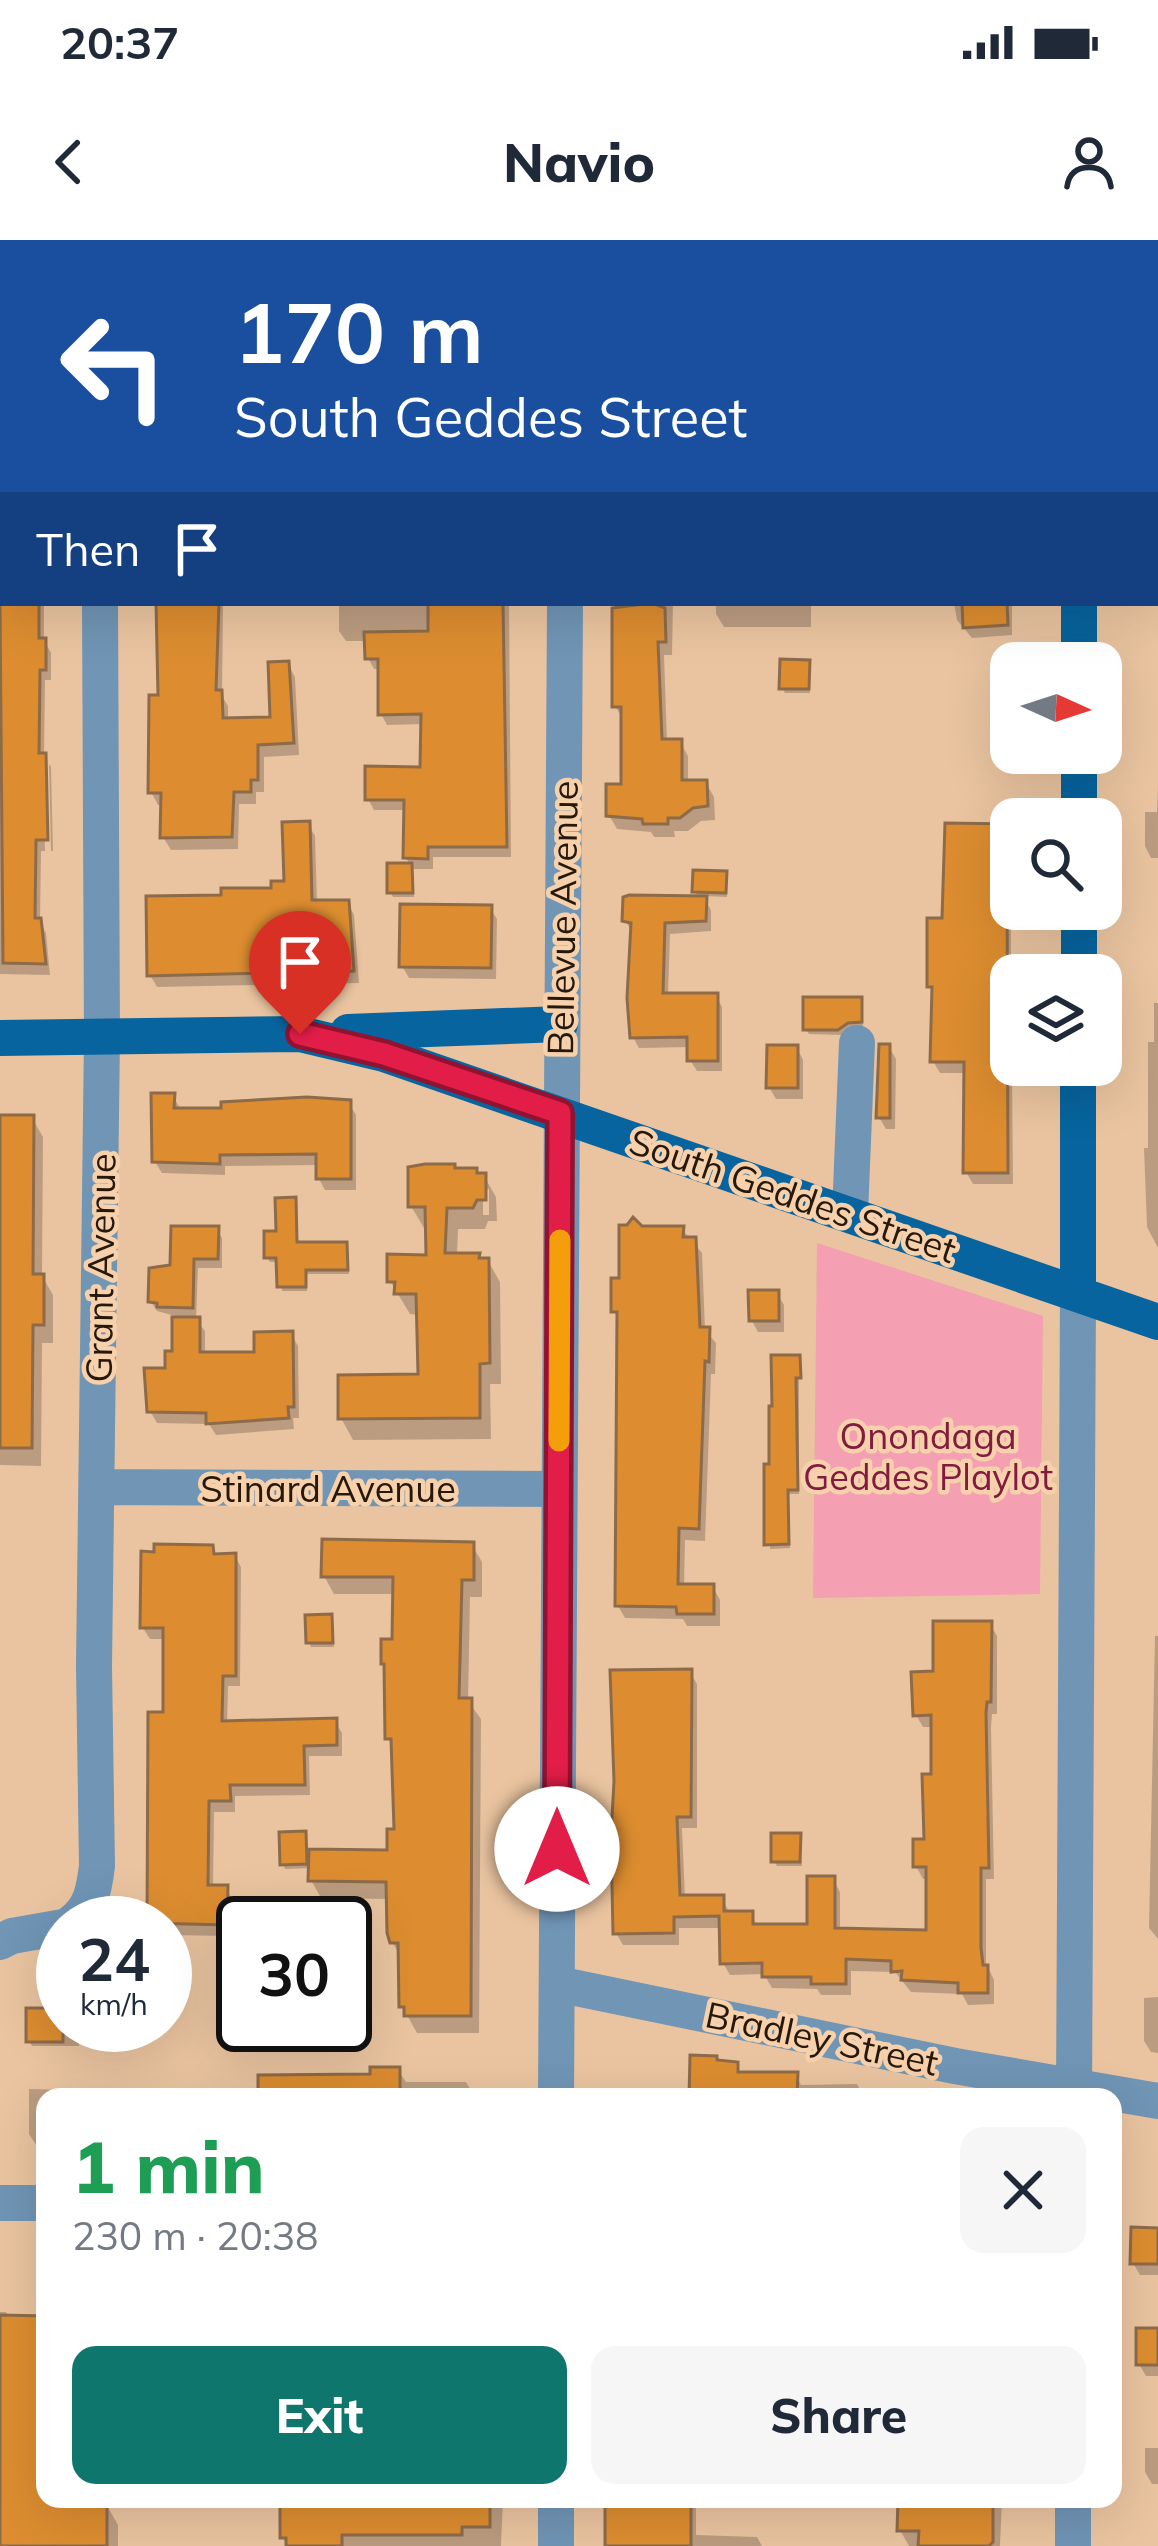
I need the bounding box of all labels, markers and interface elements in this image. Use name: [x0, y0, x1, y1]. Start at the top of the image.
text: 20:37: [60, 14, 179, 70]
text: Navio: [503, 128, 655, 196]
icon: back: [36, 129, 102, 195]
icon: person: [1056, 129, 1122, 195]
text: 170 m: [234, 279, 484, 384]
icon: left: [36, 288, 192, 444]
text: South Geddes Street: [234, 383, 748, 451]
icon: arrive: [164, 516, 230, 582]
text: Then: [36, 521, 140, 577]
north arrow: [990, 642, 1122, 774]
map controls: [990, 642, 1122, 1086]
street label: Bellevue Avenue: [537, 780, 587, 1056]
button: search: [990, 798, 1122, 930]
pin: [249, 911, 351, 1034]
icon: arrive: [267, 929, 333, 995]
button: layers: [990, 954, 1122, 1086]
street label: South Geddes Street: [624, 1118, 962, 1272]
street label: Grant Avenue: [76, 1153, 124, 1383]
park label: Onondaga Geddes Playlot: [803, 1413, 1053, 1499]
street label: Stinard Avenue: [200, 1466, 456, 1511]
position arrow: [494, 1786, 620, 1912]
speed limit sign: 30: [216, 1896, 372, 2052]
text: 24: [78, 1921, 150, 1996]
text: km/h: [80, 1985, 148, 2023]
street label: Bradley Street: [702, 1991, 942, 2085]
text: 1 min: [72, 2121, 265, 2211]
button: close: [960, 2127, 1086, 2253]
text: 230 m · 20:38: [72, 2211, 318, 2260]
button: Exit: [72, 2346, 567, 2484]
button: Share: [591, 2346, 1086, 2484]

